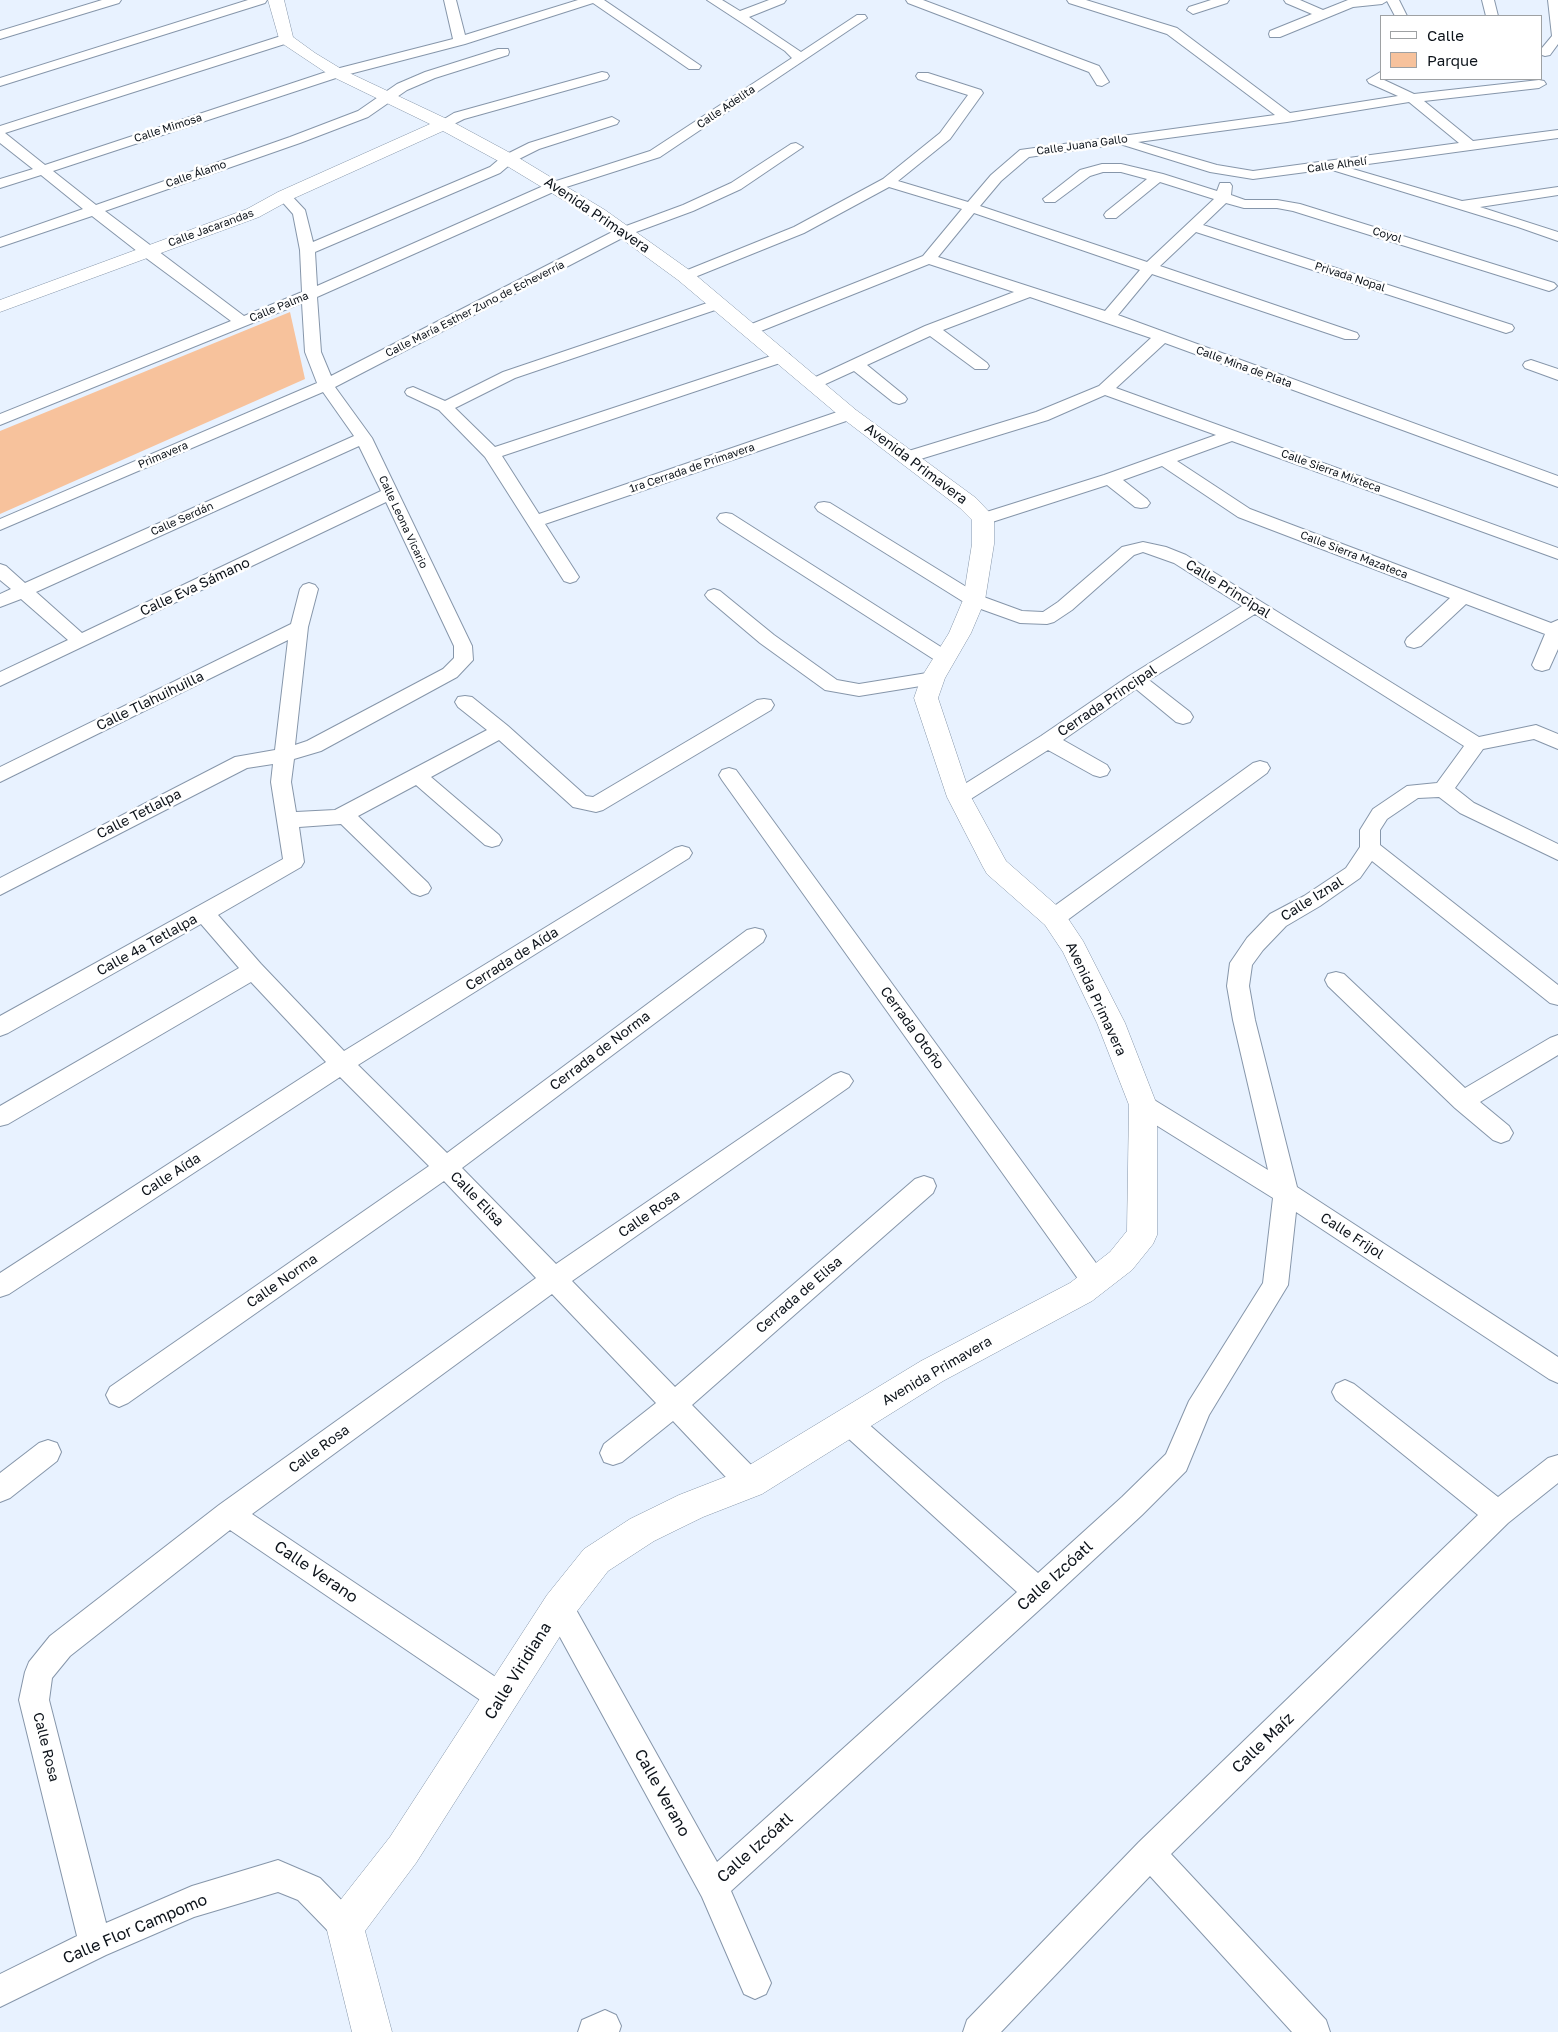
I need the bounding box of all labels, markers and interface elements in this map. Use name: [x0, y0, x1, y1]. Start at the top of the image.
legend: [1380, 15, 1543, 80]
text: Calle: [1427, 26, 1464, 44]
text: Parque: [1427, 51, 1478, 69]
street label: Calle Adelita: [694, 83, 758, 131]
street label: Calle Mimosa: [132, 111, 204, 145]
street label: Calle Juana Gallo: [1036, 132, 1128, 158]
street label: Calle Alhelí: [1306, 154, 1368, 176]
street label: Calle Álamo: [164, 158, 228, 190]
street label: Avenida Primavera: [541, 173, 653, 257]
street label: Calle Jacarandas: [166, 206, 256, 250]
street label: Coyol: [1371, 224, 1403, 246]
street label: Calle María Esther Zuno de Echeverría: [383, 258, 567, 360]
street label: Privada Nopal: [1313, 259, 1387, 295]
street label: Calle Palma: [248, 289, 310, 325]
street label: Calle Mina de Plata: [1194, 343, 1294, 391]
street label: Avenida Primavera: [861, 420, 971, 508]
street label: Primavera: [136, 439, 190, 471]
street label: 1ra Cerrada de Primavera: [628, 440, 756, 496]
street label: Calle Sierra Mixteca: [1279, 447, 1383, 495]
street label: Calle Leona Vicario: [376, 473, 430, 571]
street label: Calle Serdán: [149, 499, 215, 539]
street label: Calle Sierra Mazateca: [1298, 528, 1410, 582]
street label: Calle Eva Sámano: [137, 554, 253, 620]
street label: Calle Principal: [1182, 556, 1274, 622]
street label: Cerrada Principal: [1054, 662, 1160, 740]
street label: Calle Tlahuihuilla: [94, 668, 206, 734]
street label: Calle Tetlalpa: [94, 786, 184, 842]
street label: Calle Iznal: [1278, 873, 1346, 925]
street label: Calle 4ª Tetlalpa: [94, 910, 200, 980]
street label: Cerrada de Aída: [463, 924, 561, 994]
street label: Avenida Primavera: [1062, 939, 1130, 1059]
street label: Cerrada Otoño: [876, 984, 948, 1072]
street label: Cerrada de Norma: [546, 1008, 654, 1094]
street label: Calle Aída: [138, 1150, 204, 1200]
street label: Calle Elisa: [447, 1168, 507, 1230]
street label: Calle Rosa: [615, 1187, 683, 1241]
street label: Calle Frijol: [1317, 1209, 1387, 1263]
street label: Calle Norma: [243, 1250, 321, 1312]
street label: Cerrada de Elisa: [752, 1253, 846, 1337]
street label: Avenida Primavera: [879, 1333, 995, 1409]
street label: Calle Rosa: [285, 1421, 353, 1477]
street label: Calle Verano: [270, 1537, 362, 1607]
street label: Calle Izcóatl: [1013, 1537, 1097, 1615]
street label: Calle Viridiana: [480, 1619, 556, 1723]
street label: Calle Maíz: [1228, 1709, 1298, 1777]
street label: Calle Rosa: [29, 1711, 63, 1783]
street label: Calle Verano: [630, 1746, 694, 1840]
street label: Calle Izcóatl: [713, 1809, 797, 1887]
street label: Calle Flor Campomo: [60, 1890, 210, 1968]

